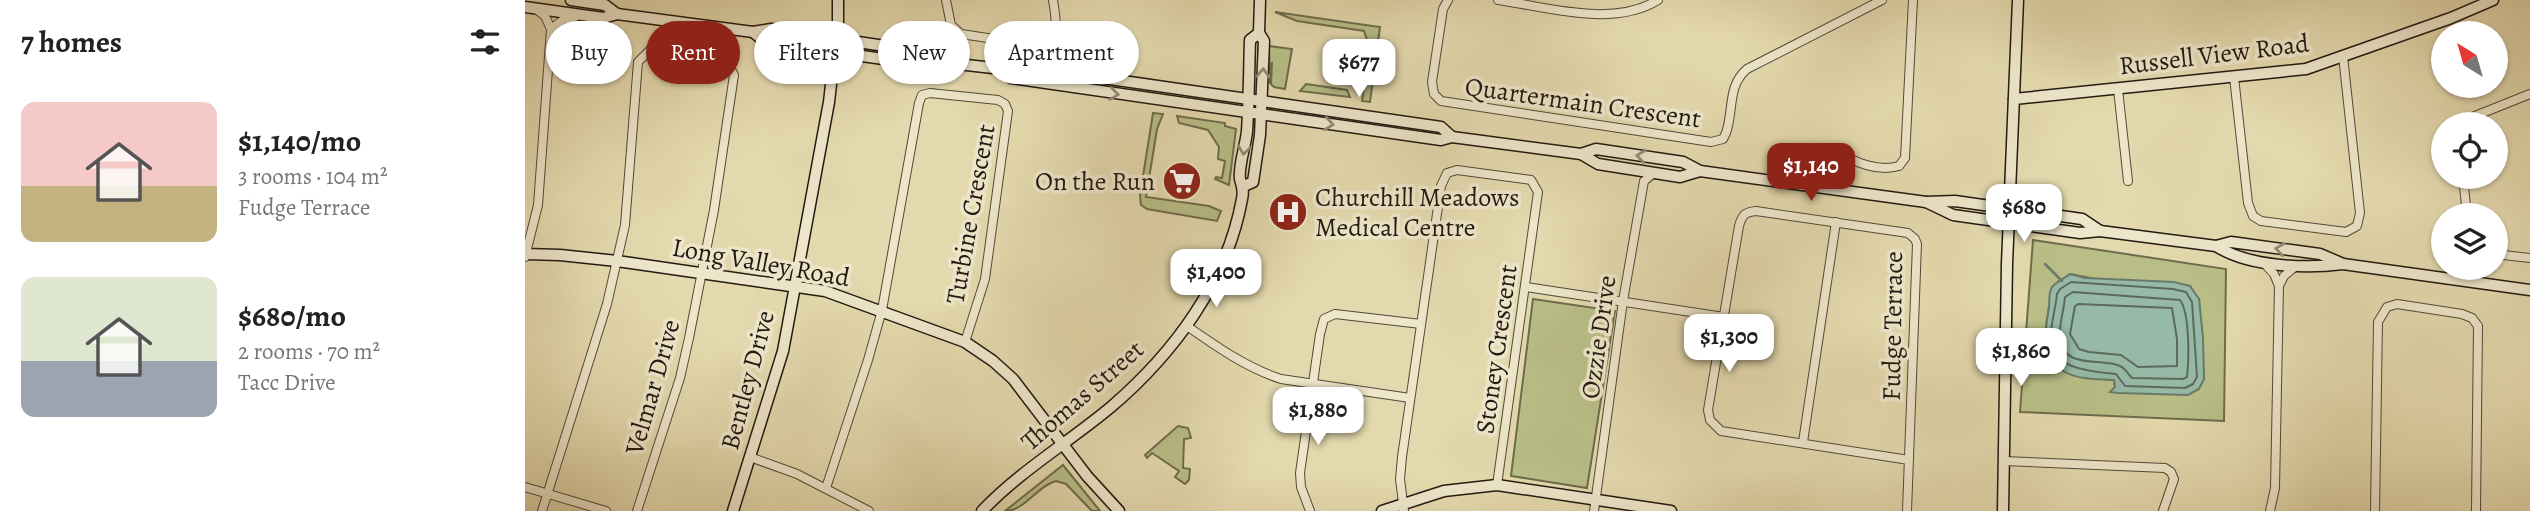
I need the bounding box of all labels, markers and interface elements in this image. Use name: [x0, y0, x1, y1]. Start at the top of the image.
chip: Buy: [546, 21, 632, 84]
chip: Rent: [646, 21, 740, 84]
chip: Filters: [754, 21, 864, 84]
chip: New: [878, 21, 970, 84]
chip: Apartment: [984, 21, 1139, 84]
north arrow: [2431, 21, 2508, 98]
map controls: [2431, 21, 2508, 280]
text: 7 homes: [21, 22, 122, 62]
icon: filters: [466, 23, 504, 61]
street label: Russell View Road: [2117, 25, 2311, 84]
pin: $677: [1318, 40, 1400, 99]
text: $677: [1338, 46, 1380, 77]
one-way arrow: [1255, 67, 1270, 78]
street label: Quartermain Crescent: [1463, 69, 1703, 136]
one-way arrow: [1108, 86, 1120, 101]
button: locate: [2431, 112, 2508, 189]
one-way arrow: [1323, 117, 1335, 132]
text: $1,140/mo: [238, 121, 361, 161]
street label: Turbine Crescent: [937, 121, 1004, 307]
icon: home: [77, 130, 161, 214]
one-way arrow: [1237, 144, 1252, 156]
pin: $1,140: [1754, 144, 1868, 203]
one-way arrow: [1635, 148, 1647, 163]
text: $1,140: [1783, 150, 1839, 181]
supermarket icon: On the Run: [1161, 160, 1203, 202]
text: 3 rooms · 104 m²: [238, 161, 387, 192]
place label: On the Run: [1035, 164, 1155, 199]
place label: Churchill Meadows Medical Centre: [1315, 180, 1520, 245]
pin: $680: [1983, 184, 2065, 244]
hospital icon: Churchill Meadows Medical Centre: [1267, 191, 1309, 233]
text: $680: [2002, 191, 2046, 222]
text: Fudge Terrace: [238, 192, 370, 223]
button: layers: [2431, 203, 2508, 280]
street label: Long Valley Road: [669, 230, 852, 295]
one-way arrow: [2275, 241, 2286, 256]
pin: $1,400: [1159, 250, 1273, 309]
street label: Fudge Terrace: [1874, 251, 1911, 401]
text: $1,400: [1186, 256, 1246, 287]
street label: Stoney Crescent: [1467, 262, 1526, 436]
street label: Ozzie Drive: [1573, 273, 1624, 401]
text: $680/mo: [238, 296, 346, 336]
icon: home: [77, 305, 161, 389]
street label: Bentley Drive: [712, 307, 783, 454]
pin: $1,300: [1672, 314, 1786, 374]
street label: Velmar Drive: [616, 315, 688, 460]
text: $1,300: [1700, 321, 1758, 352]
pin: $1,860: [1964, 328, 2078, 388]
street label: Thomas Street: [1013, 332, 1151, 458]
text: $1,860: [1992, 335, 2050, 366]
text: 2 rooms · 70 m²: [238, 336, 380, 367]
text: Tacc Drive: [238, 367, 335, 398]
pin: $1,880: [1261, 388, 1375, 447]
text: $1,880: [1289, 394, 1347, 425]

